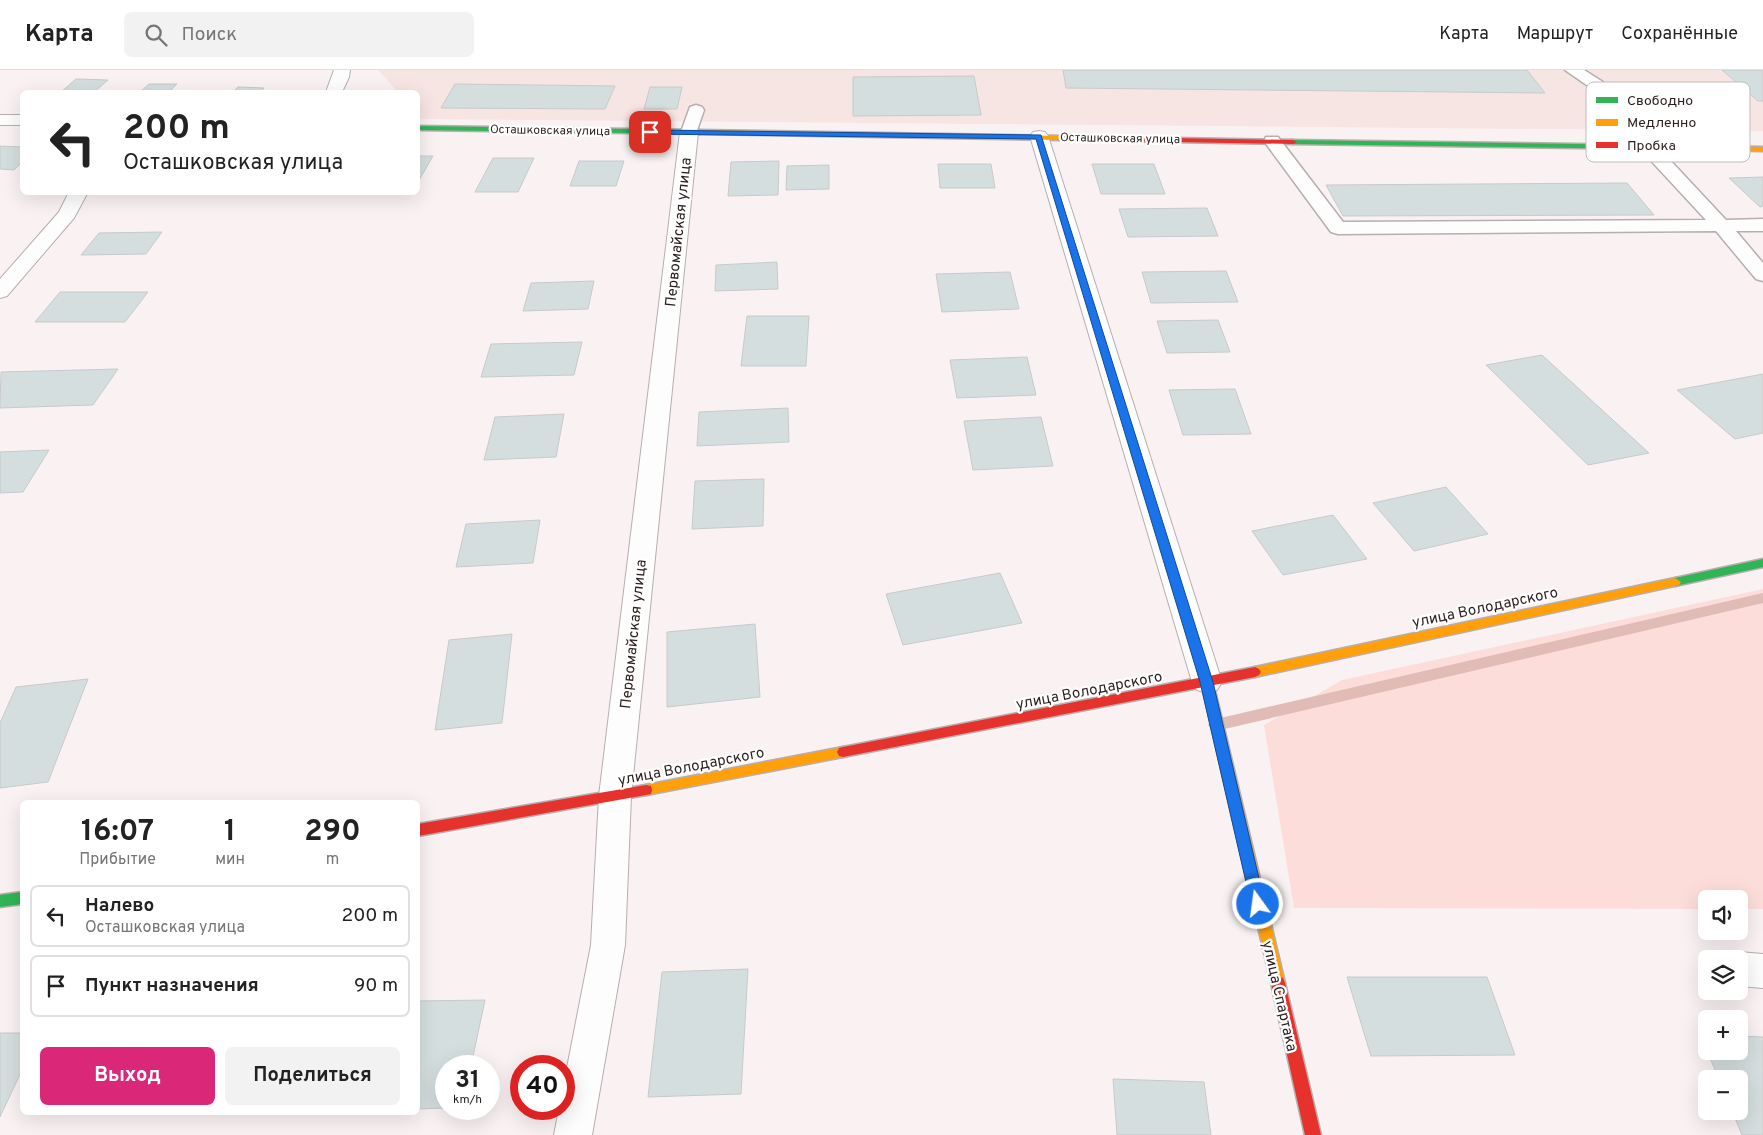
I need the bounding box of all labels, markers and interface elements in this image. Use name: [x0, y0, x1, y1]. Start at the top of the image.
search box: [124, 12, 474, 57]
text: Карта: [25, 20, 94, 50]
icon: search: [142, 21, 170, 49]
text: Поиск: [182, 23, 237, 47]
text: Карта: [1439, 23, 1489, 46]
text: Маршрут: [1517, 23, 1593, 46]
text: Сохранённые: [1621, 23, 1738, 46]
legend: [1586, 82, 1750, 162]
text: Свободно: [1627, 93, 1693, 110]
text: 200 m: [123, 107, 230, 151]
icon: left: [40, 110, 105, 175]
pin: [629, 111, 671, 153]
text: Медленно: [1627, 115, 1696, 132]
icon: arrive: [636, 118, 664, 146]
street label: Осташковская улица: [490, 122, 610, 140]
street label: Осташковская улица: [1060, 130, 1180, 148]
text: Пробка: [1627, 138, 1676, 155]
text: Осташковская улица: [123, 150, 343, 177]
street label: Первомайская улица: [662, 156, 697, 308]
street label: Первомайская улица: [617, 558, 652, 710]
street label: улица Володарского: [1411, 584, 1560, 633]
street label: улица Володарского: [1015, 668, 1164, 715]
street label: улица Володарского: [617, 744, 766, 791]
text: 16:07: [81, 814, 154, 851]
text: 1: [224, 814, 236, 851]
text: 290: [304, 814, 361, 851]
text: Прибытие: [79, 850, 156, 870]
text: мин: [215, 850, 245, 870]
text: m: [326, 850, 339, 870]
position arrow: [1231, 877, 1283, 929]
map controls: [1698, 890, 1748, 1120]
button: sound: [1698, 890, 1748, 940]
text: Налево: [85, 894, 154, 918]
icon: left: [42, 902, 70, 930]
text: 200 m: [342, 904, 398, 928]
text: Осташковская улица: [85, 918, 245, 938]
street label: улица Спартака: [1257, 939, 1301, 1054]
button: layers: [1698, 950, 1748, 1000]
icon: arrive: [42, 972, 70, 1000]
text: Пункт назначения: [85, 974, 259, 998]
text: 90 m: [354, 974, 398, 998]
button: +: [1698, 1010, 1748, 1060]
button: Выход: [40, 1047, 215, 1105]
button: Поделиться: [225, 1047, 400, 1105]
speed limit sign: 40: [510, 1055, 575, 1120]
text: 31: [455, 1065, 480, 1097]
button: −: [1698, 1070, 1748, 1120]
text: km/h: [453, 1092, 482, 1108]

